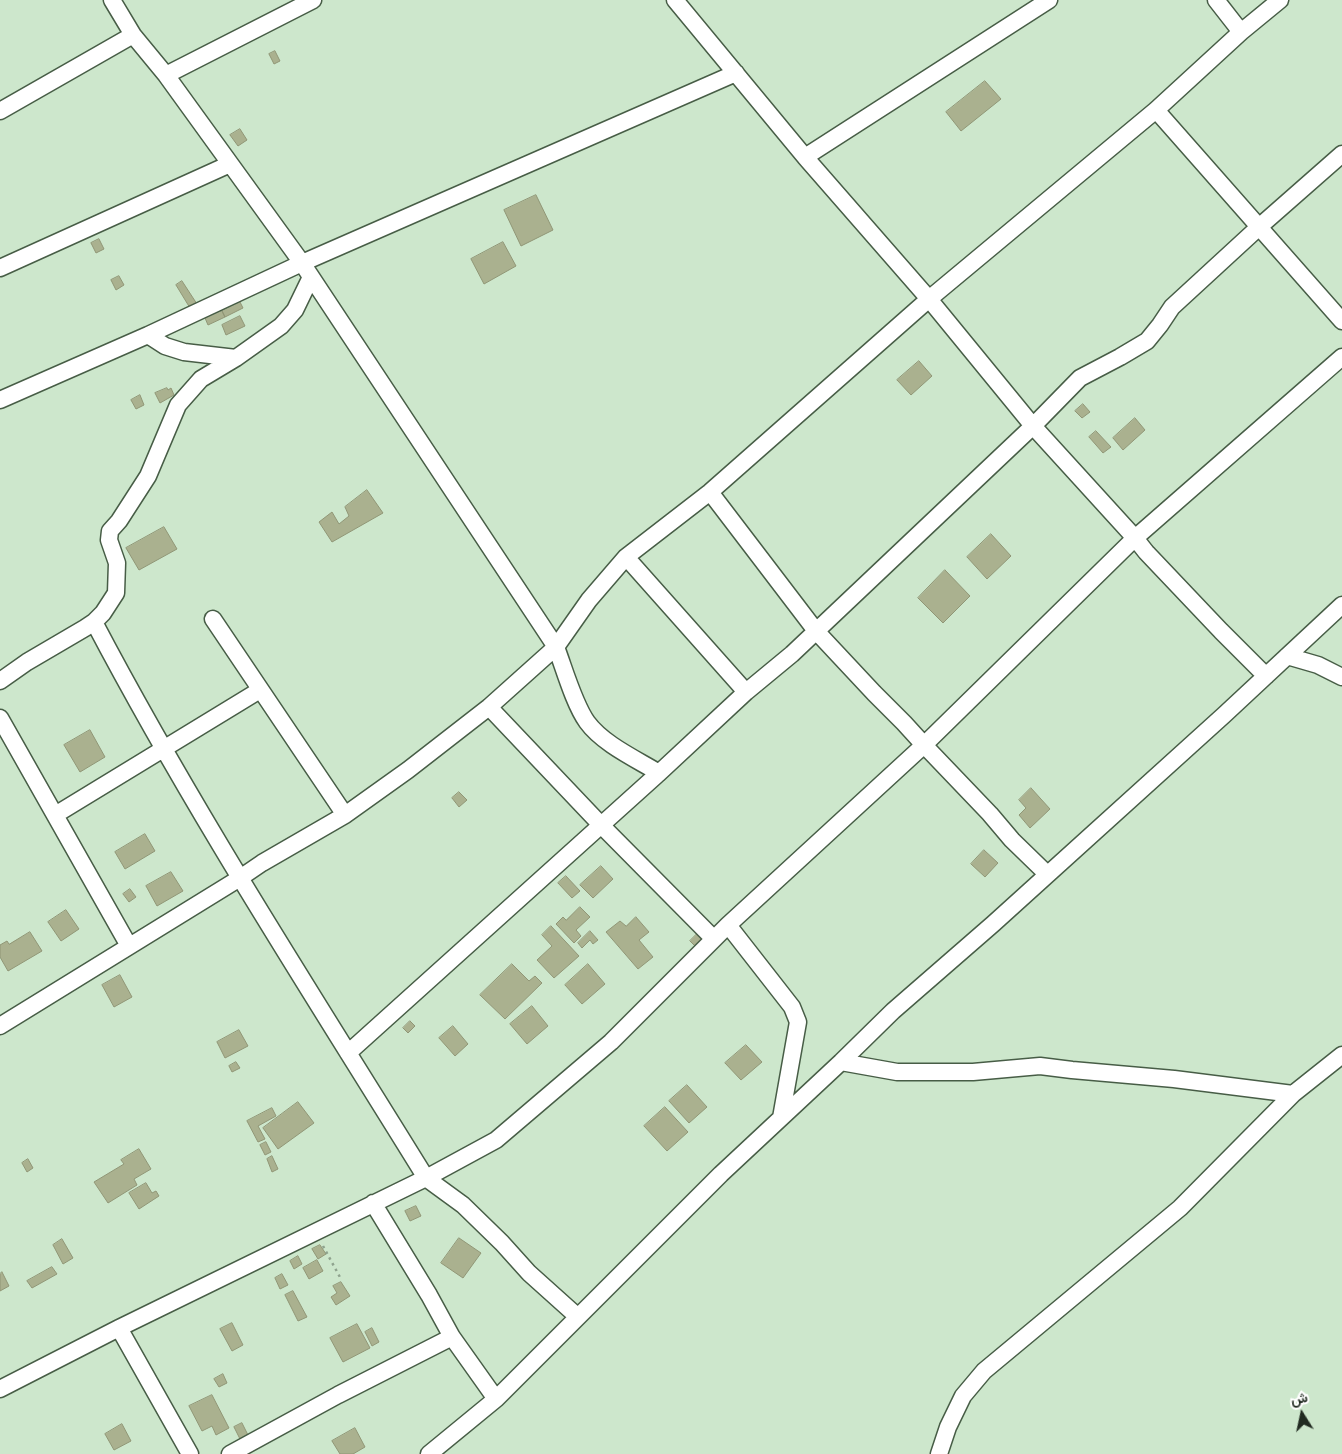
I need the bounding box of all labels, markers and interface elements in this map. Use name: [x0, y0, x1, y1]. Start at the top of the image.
north arrow: [1277, 1389, 1327, 1439]
text: ش: [1290, 1389, 1309, 1409]

